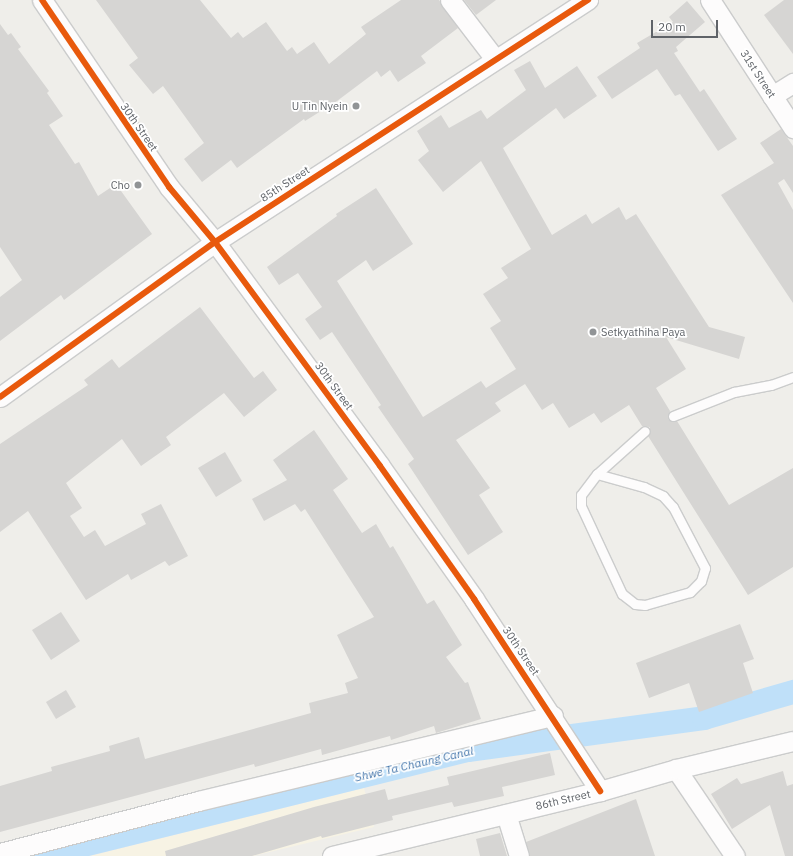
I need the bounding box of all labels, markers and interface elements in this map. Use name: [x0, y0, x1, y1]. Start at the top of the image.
scale bar: [653, 12, 720, 38]
text: 20 m: [658, 19, 686, 34]
street label: 31st Street: [737, 47, 779, 101]
place label: U Tin Nyein: [292, 99, 348, 113]
street label: 30th Street: [118, 100, 160, 154]
marker: U Tin Nyein: [351, 101, 361, 111]
street label: 85th Street: [258, 163, 312, 205]
place label: Cho: [111, 178, 130, 192]
marker: Cho: [133, 180, 143, 190]
place label: Setkyathiha Paya: [601, 325, 685, 339]
marker: Setkyathiha Paya: [588, 327, 598, 337]
street label: 30th Street: [312, 359, 356, 413]
street label: 30th Street: [500, 624, 542, 678]
water label: Shwe Ta Chaung Canal: [353, 743, 475, 785]
street label: 86th Street: [534, 787, 592, 813]

